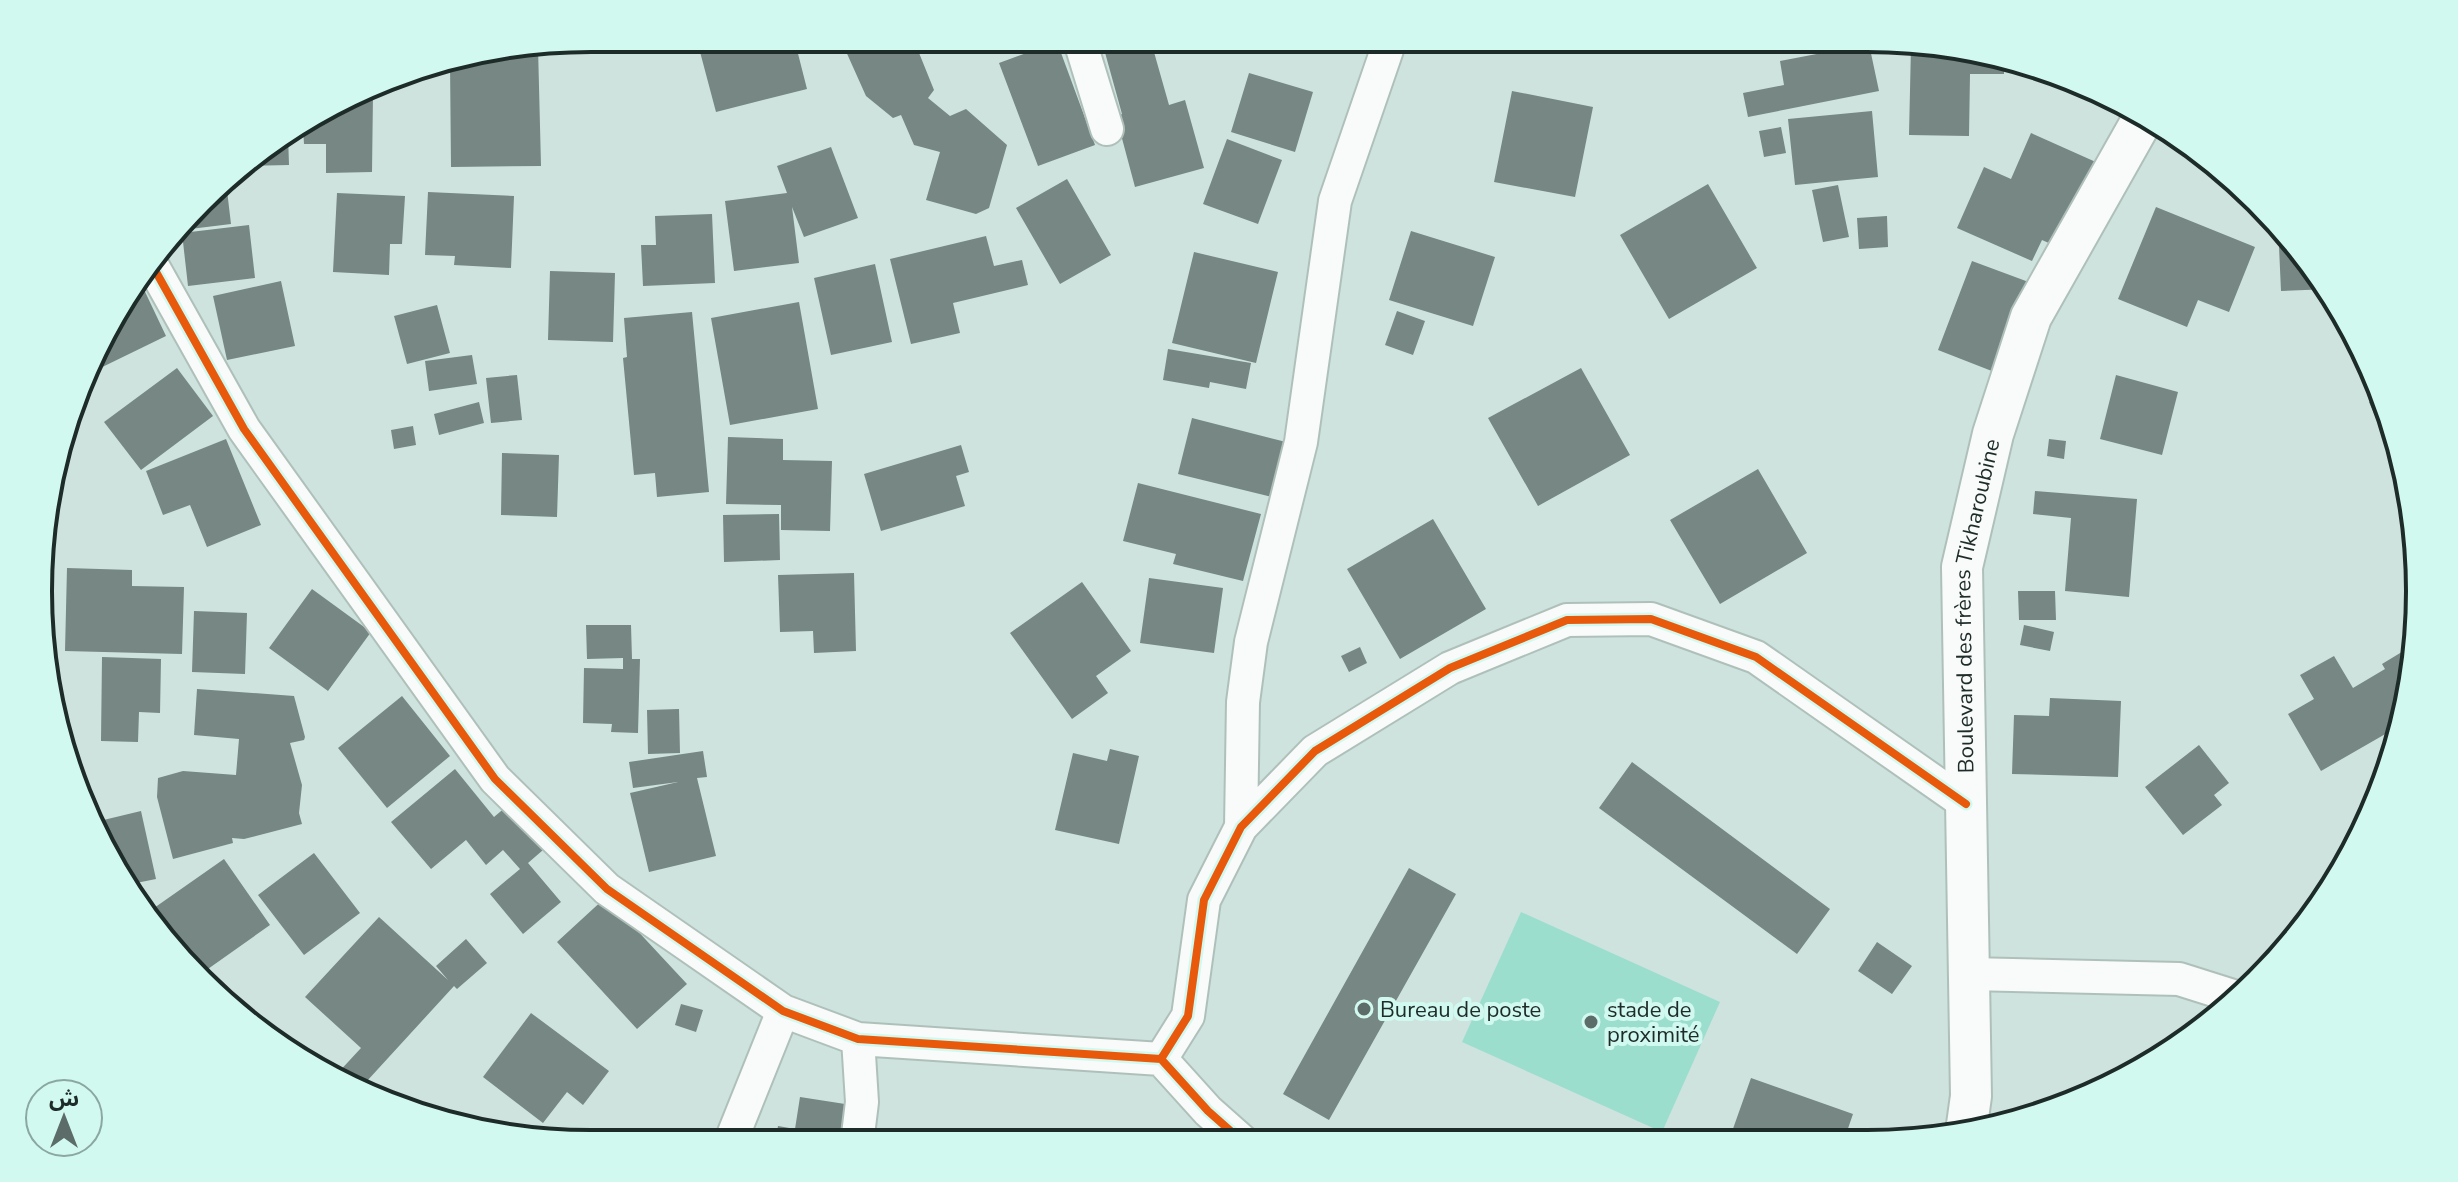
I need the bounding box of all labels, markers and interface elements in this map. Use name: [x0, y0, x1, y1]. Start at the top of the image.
street label: Boulevard des frères Tikharoubine: [1948, 436, 2007, 774]
place label: Bureau de poste: [1380, 995, 1541, 1025]
place label: stade de proximité: [1607, 995, 1699, 1050]
marker: Bureau de poste: [1355, 1000, 1373, 1018]
marker: stade de proximité: [1582, 1013, 1600, 1031]
north arrow: [24, 1078, 104, 1158]
text: ش: [49, 1084, 79, 1114]

